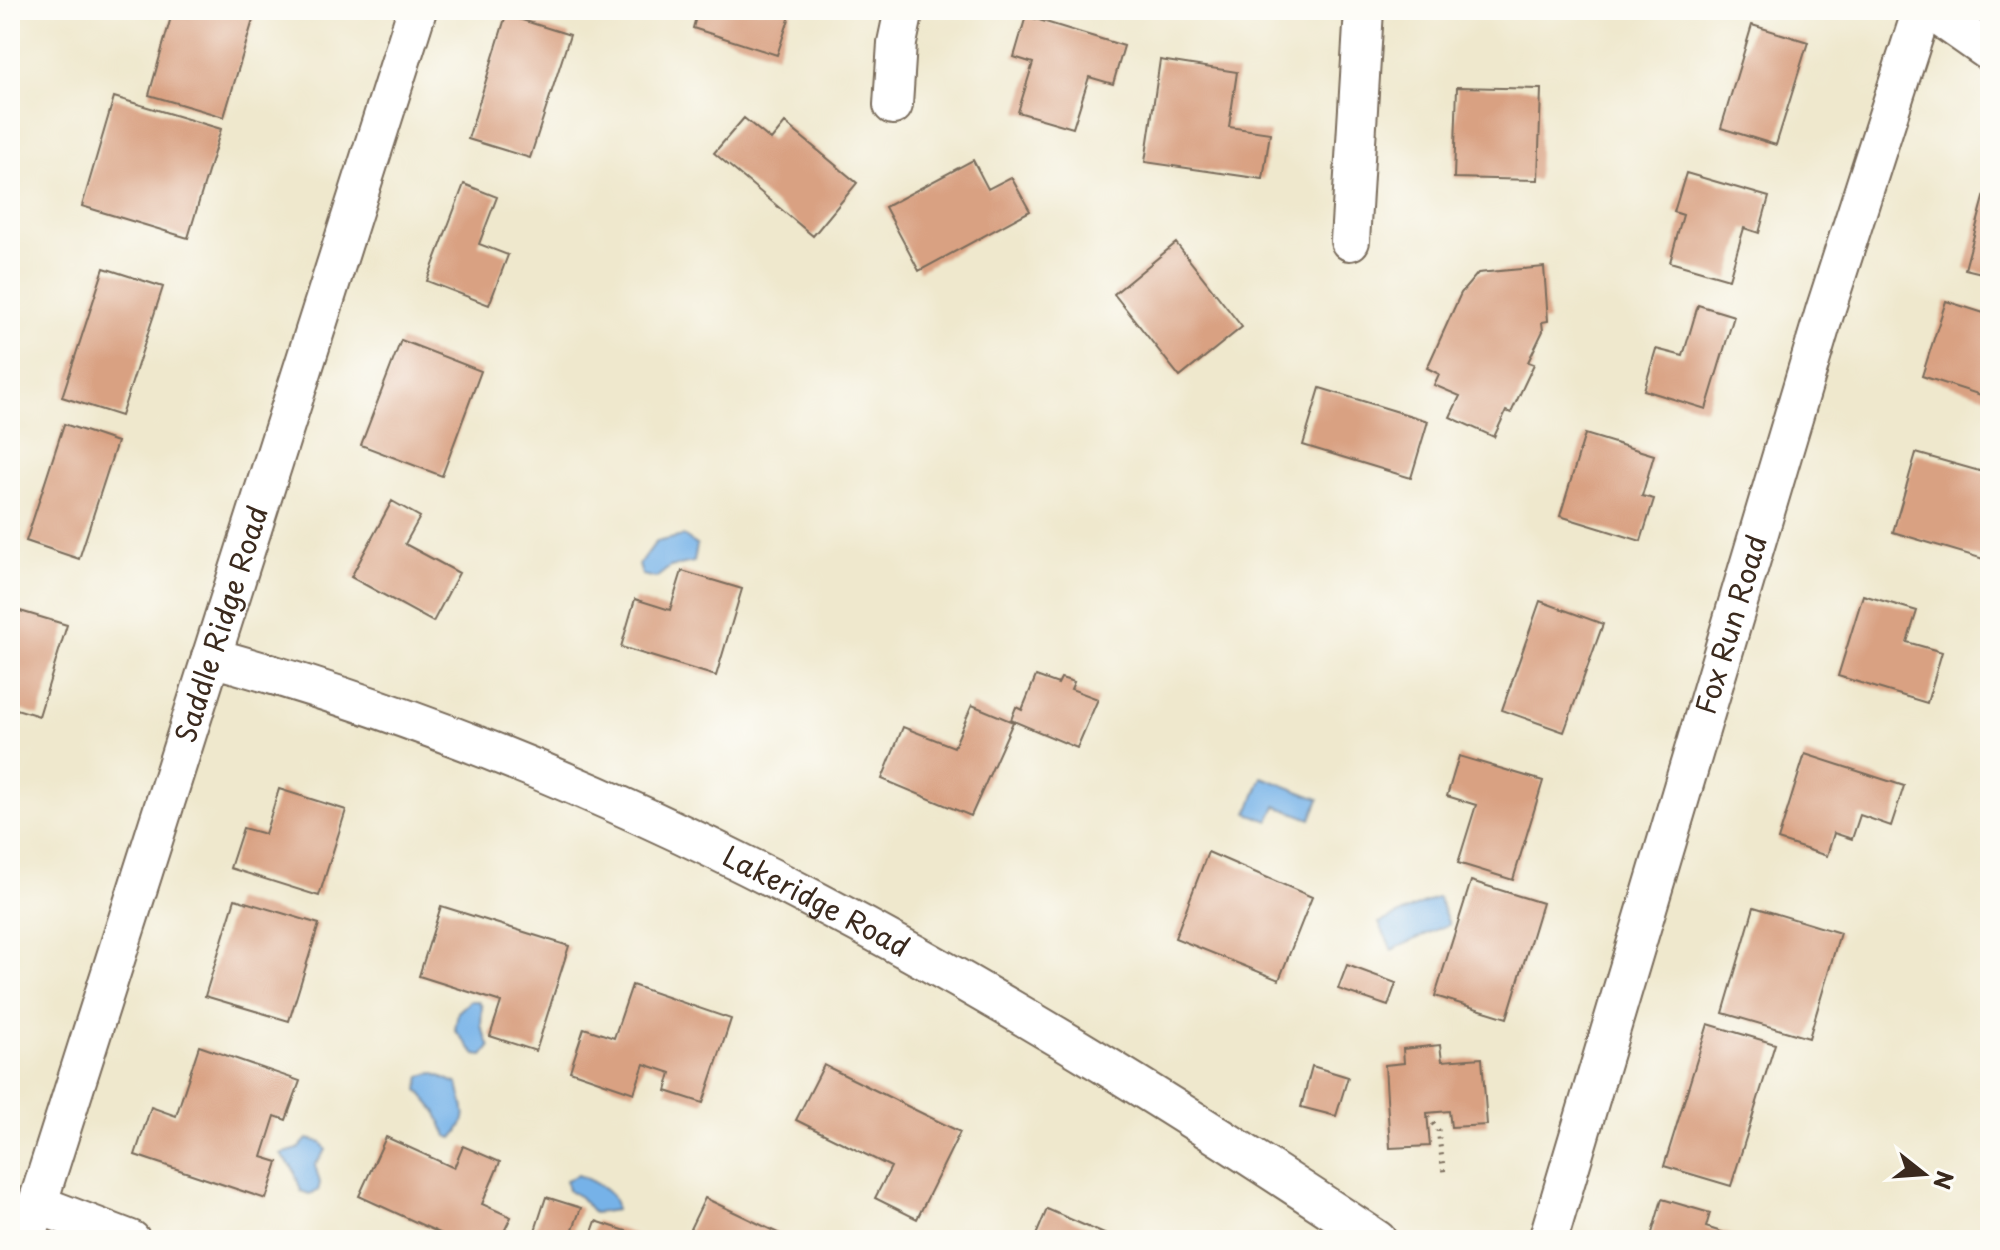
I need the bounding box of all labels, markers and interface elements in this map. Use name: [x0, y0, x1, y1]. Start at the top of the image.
street label: Saddle Ridge Road: [162, 500, 278, 748]
street label: Fox Run Road: [1683, 529, 1777, 719]
street label: Lakeridge Road: [716, 834, 918, 967]
north arrow: [1884, 1134, 1964, 1214]
text: N: [1926, 1167, 1963, 1193]

